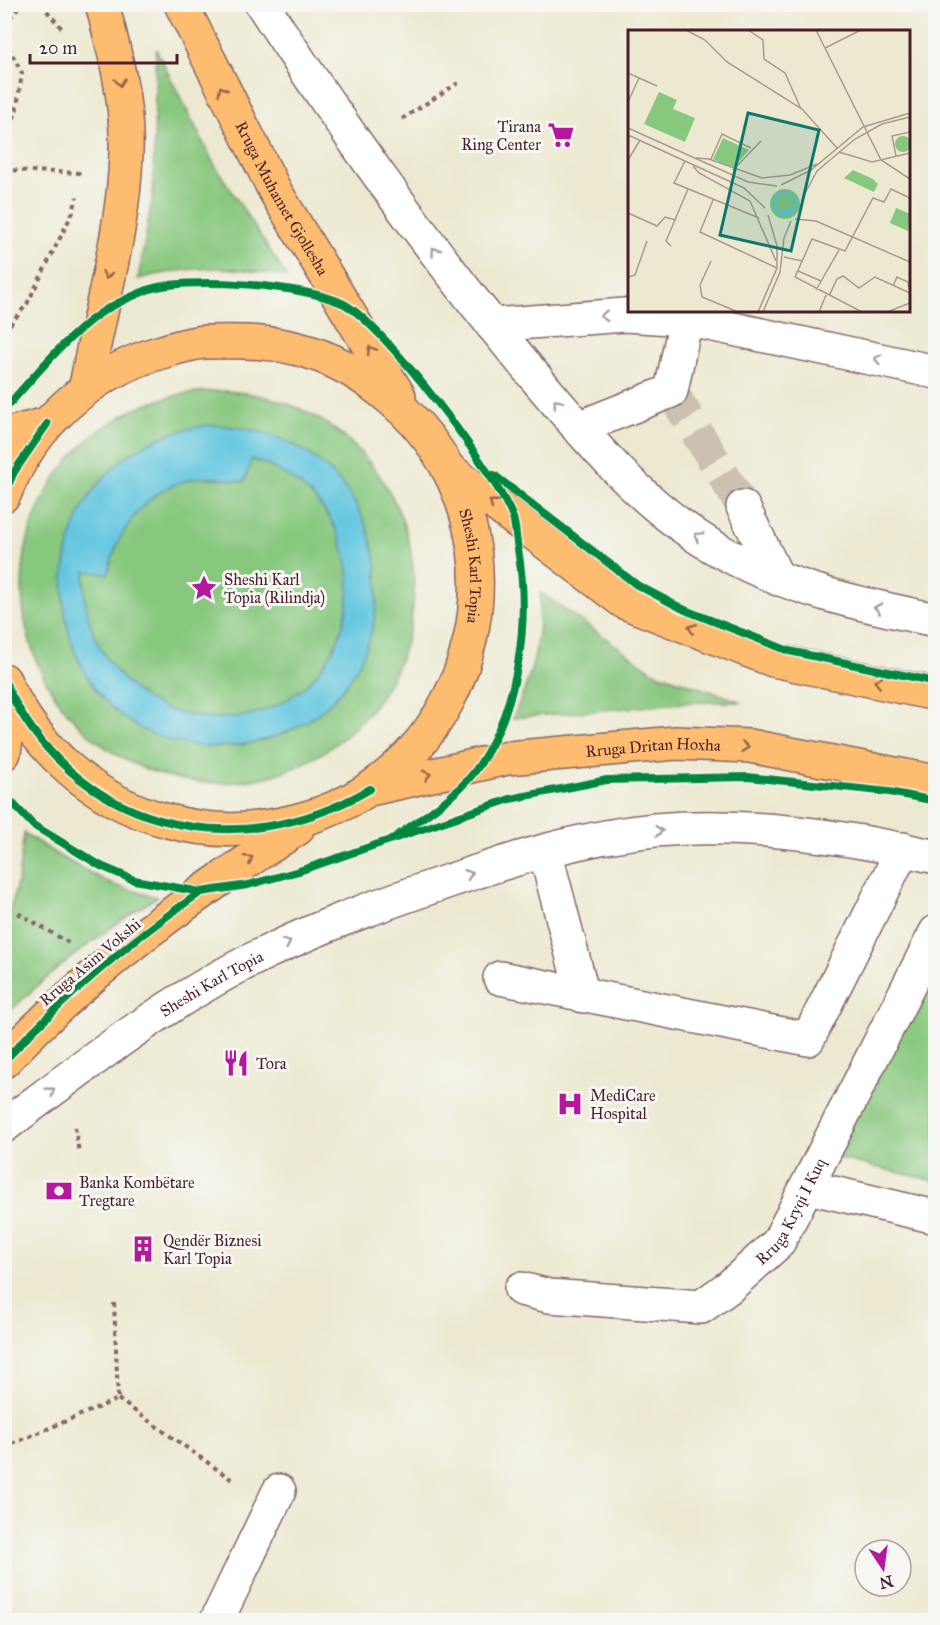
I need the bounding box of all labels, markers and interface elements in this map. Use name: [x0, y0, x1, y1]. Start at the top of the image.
scale bar: [30, 27, 177, 65]
inset map: [628, 30, 910, 312]
text: 20 m: [39, 37, 77, 59]
one-way arrow: [113, 77, 126, 86]
one-way arrow: [218, 86, 229, 96]
place label: Tirana Ring Center: [461, 117, 541, 155]
street label: Rruga Muhamet Gjollesha: [232, 118, 333, 279]
supermarket icon: Tirana Ring Center: [546, 120, 576, 150]
one-way arrow: [432, 246, 443, 257]
one-way arrow: [102, 270, 115, 280]
one-way arrow: [599, 310, 608, 323]
one-way arrow: [367, 346, 379, 356]
one-way arrow: [874, 354, 884, 367]
one-way arrow: [553, 399, 564, 410]
one-way arrow: [488, 499, 499, 510]
street label: Sheshi Karl Topia: [456, 506, 486, 625]
one-way arrow: [694, 532, 705, 543]
place label: Sheshi Karl Topia (Rilindja): [224, 570, 325, 608]
place icon: Sheshi Karl Topia (Rilindja): [189, 573, 219, 603]
one-way arrow: [873, 602, 883, 615]
one-way arrow: [687, 623, 698, 635]
one-way arrow: [873, 676, 883, 689]
street label: Rruga Dritan Hoxha: [585, 734, 721, 761]
one-way arrow: [741, 740, 750, 753]
one-way arrow: [422, 770, 432, 783]
one-way arrow: [654, 824, 663, 837]
one-way arrow: [243, 855, 253, 867]
one-way arrow: [463, 869, 474, 882]
street label: Rruga Asim Vokshi: [36, 914, 146, 1011]
one-way arrow: [280, 938, 291, 950]
street label: Sheshi Karl Topia: [156, 946, 266, 1020]
restaurant icon: Tora: [221, 1048, 251, 1078]
place label: Tora: [256, 1054, 287, 1073]
place label: MediCare Hospital: [590, 1086, 656, 1123]
one-way arrow: [44, 1087, 55, 1098]
hospital icon: MediCare Hospital: [555, 1089, 585, 1119]
street label: Rruga Kryqi I Kuq: [751, 1154, 830, 1268]
place label: Banka Kombëtare Tregtare: [79, 1173, 195, 1211]
bank icon: Banka Kombëtare Tregtare: [44, 1176, 74, 1206]
place label: Qendër Biznesi Karl Topia: [163, 1231, 262, 1268]
building icon: Qendër Biznesi Karl Topia: [128, 1234, 158, 1264]
north arrow: [853, 1538, 913, 1598]
text: N: [877, 1571, 895, 1593]

